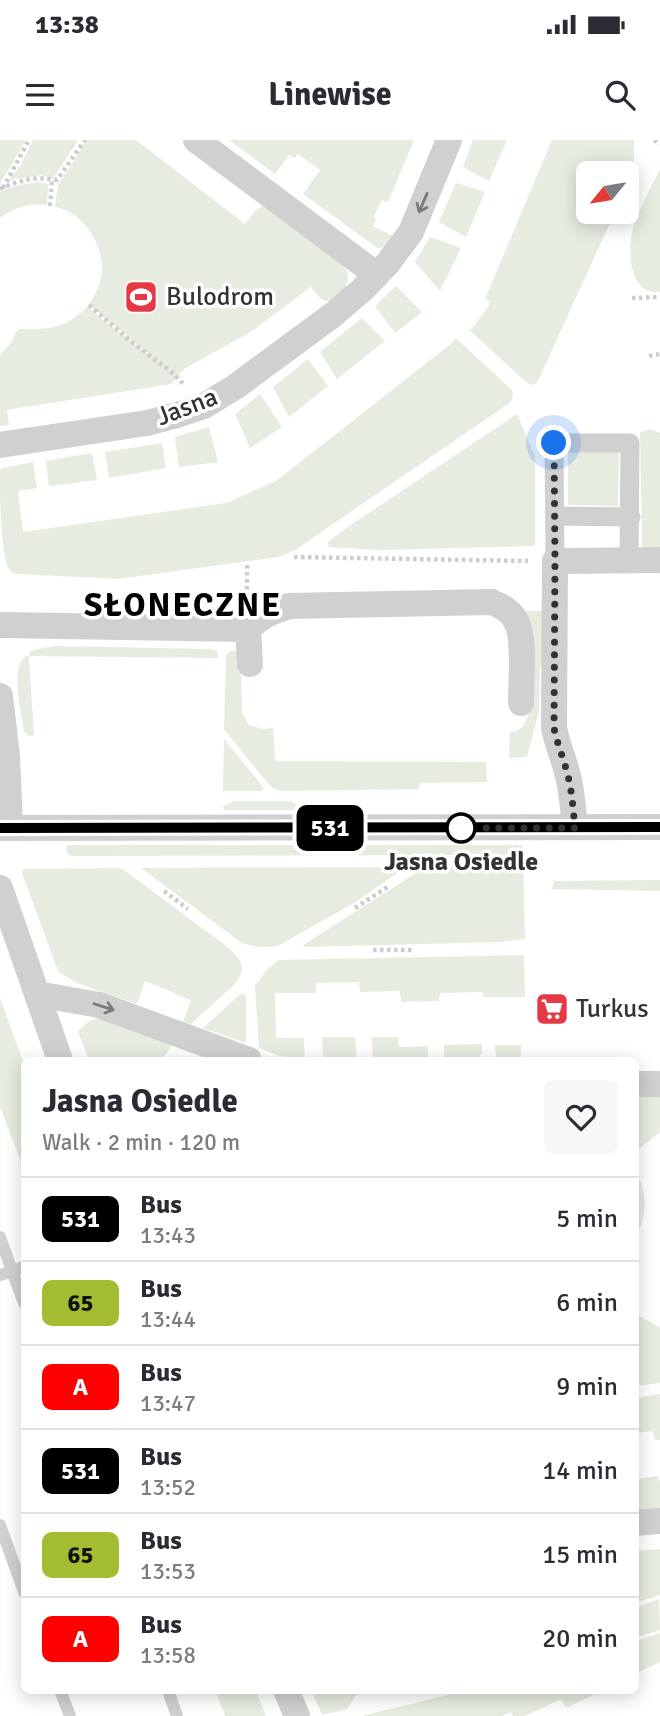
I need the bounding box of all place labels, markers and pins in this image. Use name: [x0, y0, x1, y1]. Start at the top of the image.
sports icon: Bulodrom: [122, 278, 160, 316]
place label: Bulodrom: [166, 281, 274, 313]
marker: Jasna Osiedle: [446, 813, 476, 843]
place label: Jasna Osiedle: [384, 846, 538, 878]
supermarket icon: Turkus: [533, 990, 571, 1028]
place label: Turkus: [576, 993, 649, 1025]

